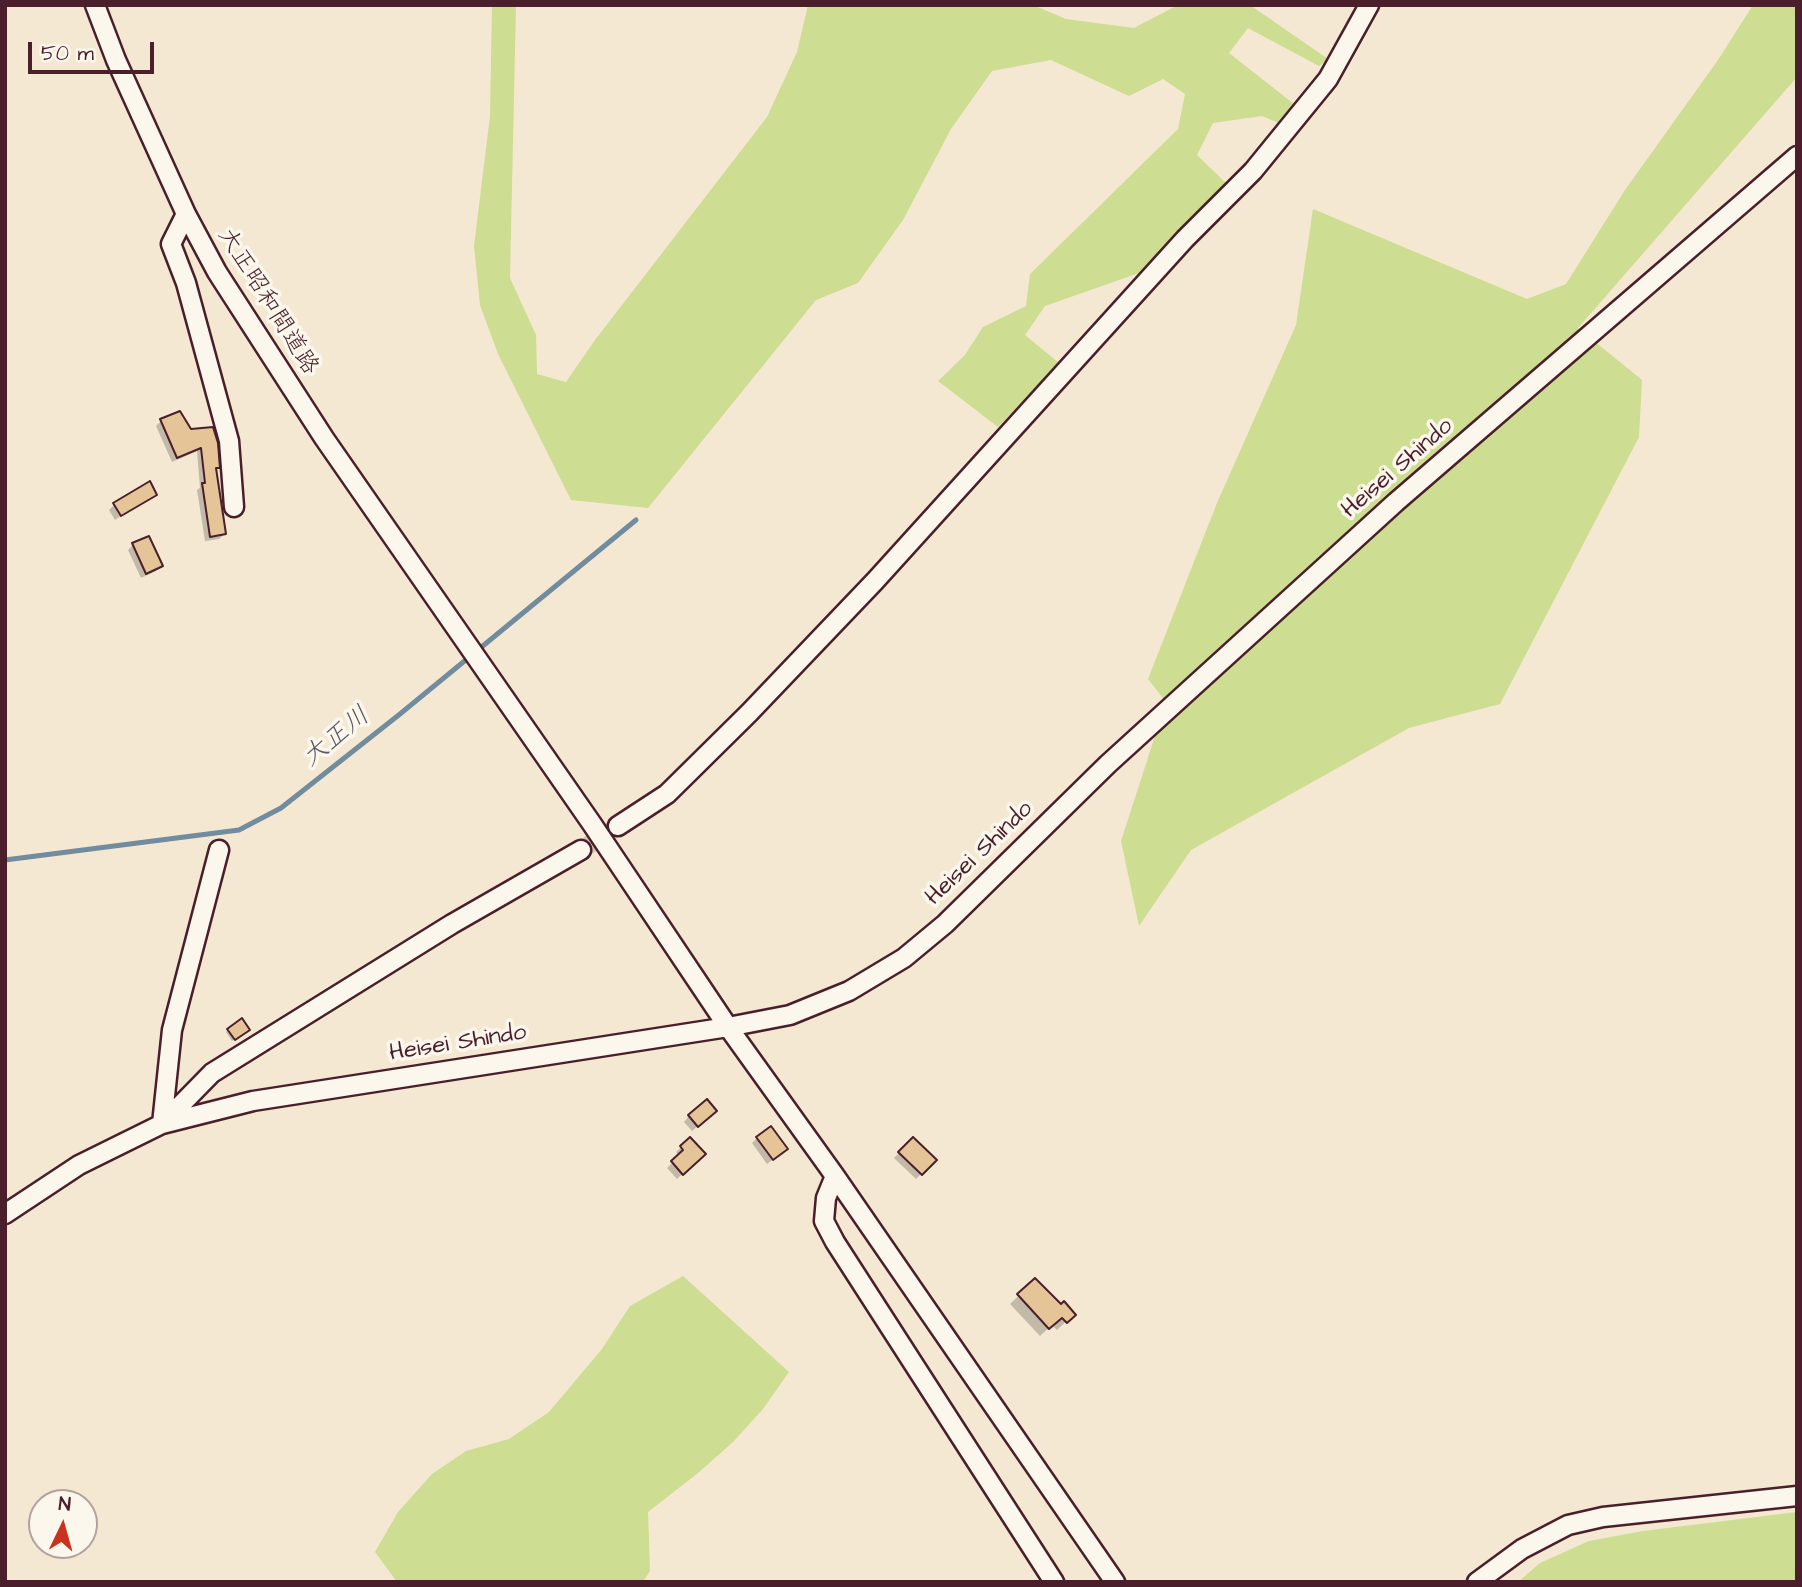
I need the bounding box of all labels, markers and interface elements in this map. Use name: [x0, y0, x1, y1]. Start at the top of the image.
scale bar: [32, 28, 158, 72]
text: 50 m: [41, 39, 94, 68]
street label: 大正昭和間道路: [210, 223, 324, 381]
street label: Heisei Shindo: [1336, 413, 1460, 525]
water label: 大正川: [297, 701, 377, 775]
street label: Heisei Shindo: [920, 796, 1040, 912]
street label: Heisei Shindo: [388, 1019, 528, 1069]
north arrow: [28, 1489, 98, 1559]
text: N: [58, 1491, 72, 1519]

